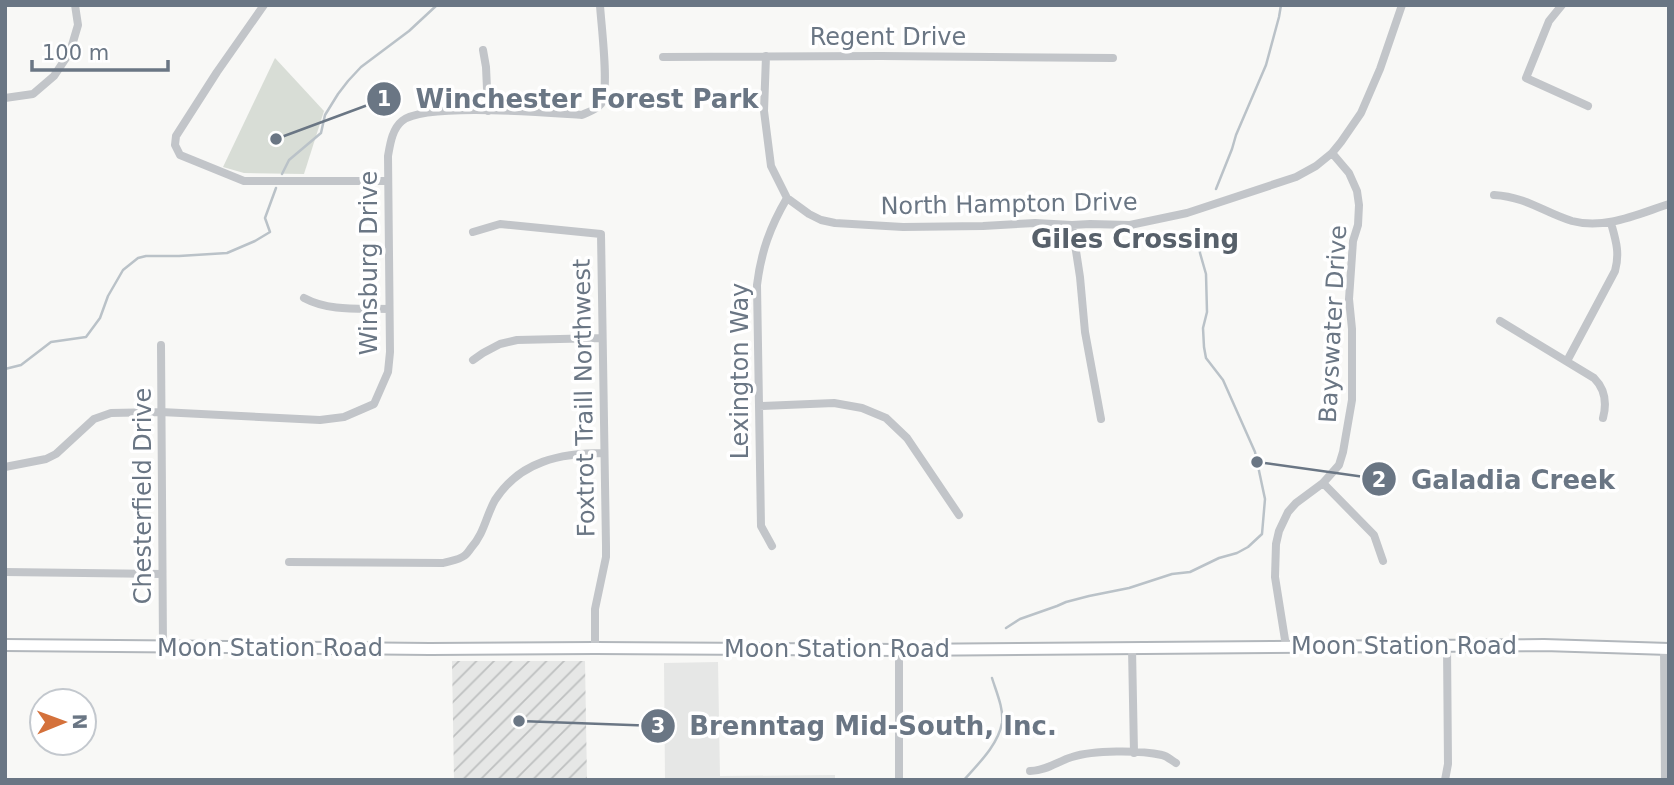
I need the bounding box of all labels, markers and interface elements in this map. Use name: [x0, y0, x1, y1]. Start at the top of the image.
street label: Regent Drive: [810, 23, 966, 51]
scale bar: [32, 28, 168, 72]
text: 100 m: [42, 41, 109, 65]
callout: Winchester Forest Park: [366, 75, 772, 122]
text: Winchester Forest Park: [415, 84, 759, 114]
text: 1: [377, 87, 391, 111]
street label: Winsburg Drive: [355, 171, 383, 355]
street label: North Hampton Drive: [880, 188, 1138, 220]
district label: Giles Crossing: [1031, 224, 1239, 254]
street label: Bayswater Drive: [1314, 224, 1352, 424]
street label: Foxtrot Traill Northwest: [568, 259, 600, 537]
street label: Lexington Way: [726, 283, 754, 459]
street label: Chesterfield Drive: [129, 388, 157, 604]
callout: Galadia Creek: [1362, 456, 1629, 503]
text: Galadia Creek: [1411, 465, 1616, 495]
text: 2: [1372, 468, 1386, 492]
street label: Moon Station Road: [1291, 632, 1517, 660]
street label: Moon Station Road: [157, 634, 383, 662]
street label: Moon Station Road: [724, 635, 950, 663]
north arrow: [28, 687, 98, 757]
callout: Brenntag Mid-South, Inc.: [641, 702, 1071, 749]
text: Brenntag Mid-South, Inc.: [689, 711, 1057, 741]
text: N: [69, 714, 91, 730]
text: 3: [651, 714, 665, 738]

